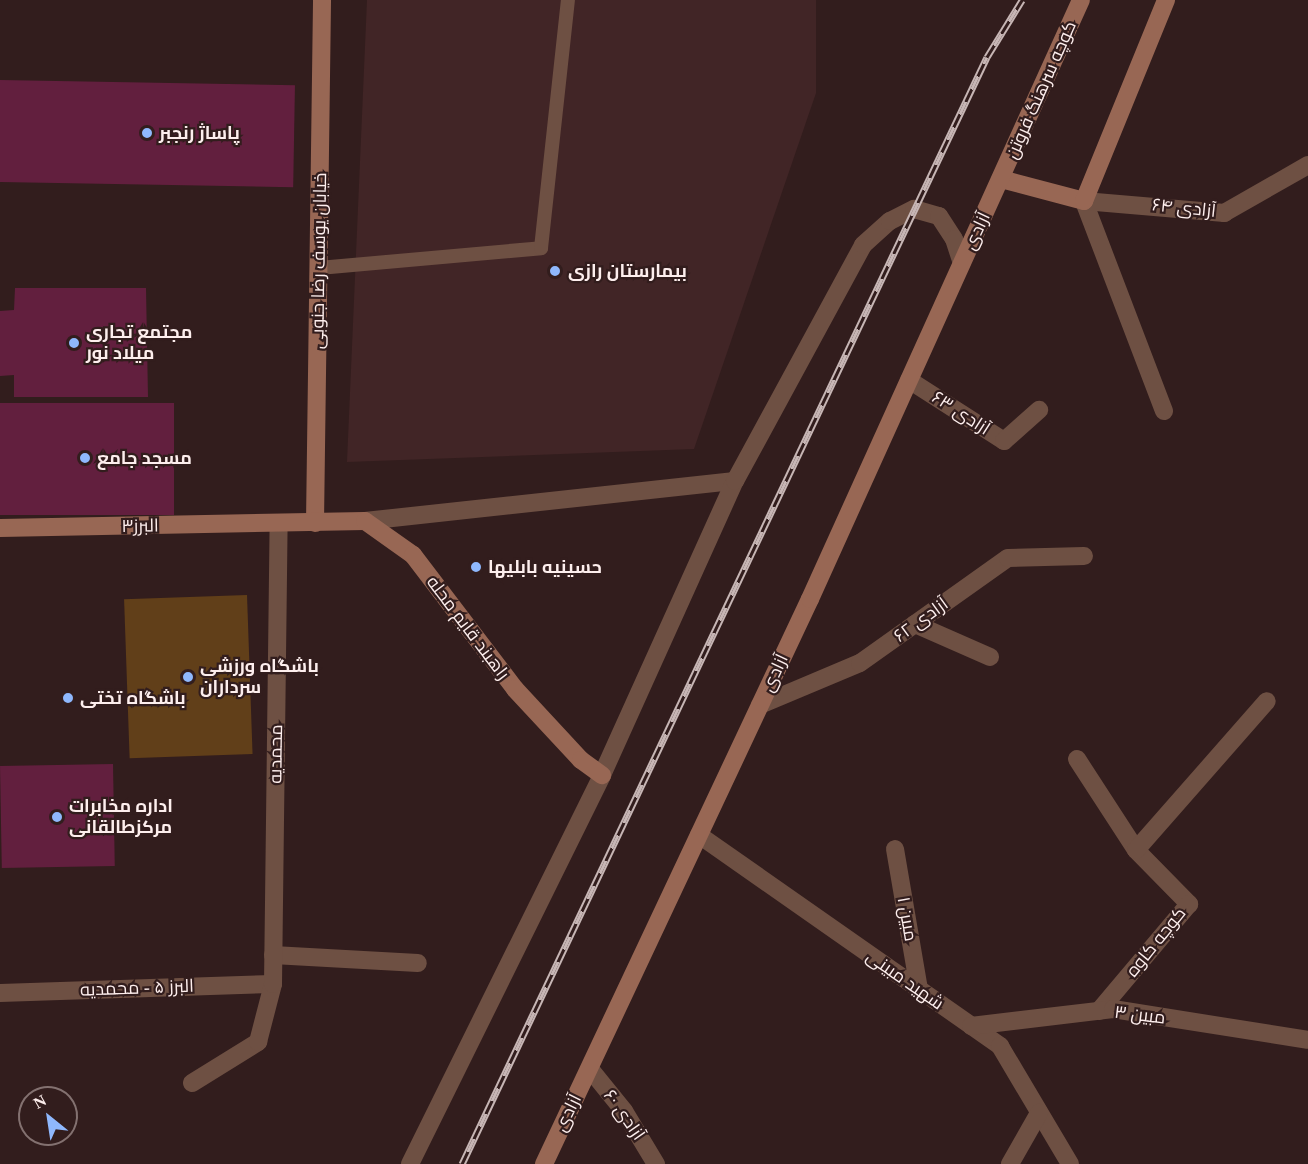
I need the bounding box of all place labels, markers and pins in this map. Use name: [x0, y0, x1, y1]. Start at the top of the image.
place label: پاساژ رنجبر: [159, 122, 240, 144]
marker: پاساژ رنجبر: [140, 126, 154, 140]
place label: بیمارستان رازی: [568, 260, 687, 282]
marker: بیمارستان رازی: [546, 262, 564, 280]
place label: مجتمع تجاری میلاد نور: [86, 322, 192, 364]
marker: مجتمع تجاری میلاد نور: [67, 336, 81, 350]
place label: مسجد جامع: [97, 447, 192, 469]
marker: مسجد جامع: [78, 451, 92, 465]
place label: حسینیه بابلیها: [488, 556, 602, 578]
marker: حسینیه بابلیها: [469, 560, 483, 574]
place label: باشگاه ورزشی سرداران: [200, 656, 319, 698]
marker: باشگاه ورزشی سرداران: [181, 670, 195, 684]
place label: باشگاه تختی: [80, 687, 186, 709]
marker: باشگاه تختی: [61, 691, 75, 705]
place label: اداره مخابرات مرکزطالقانی: [69, 796, 173, 838]
marker: اداره مخابرات مرکزطالقانی: [50, 810, 64, 824]

